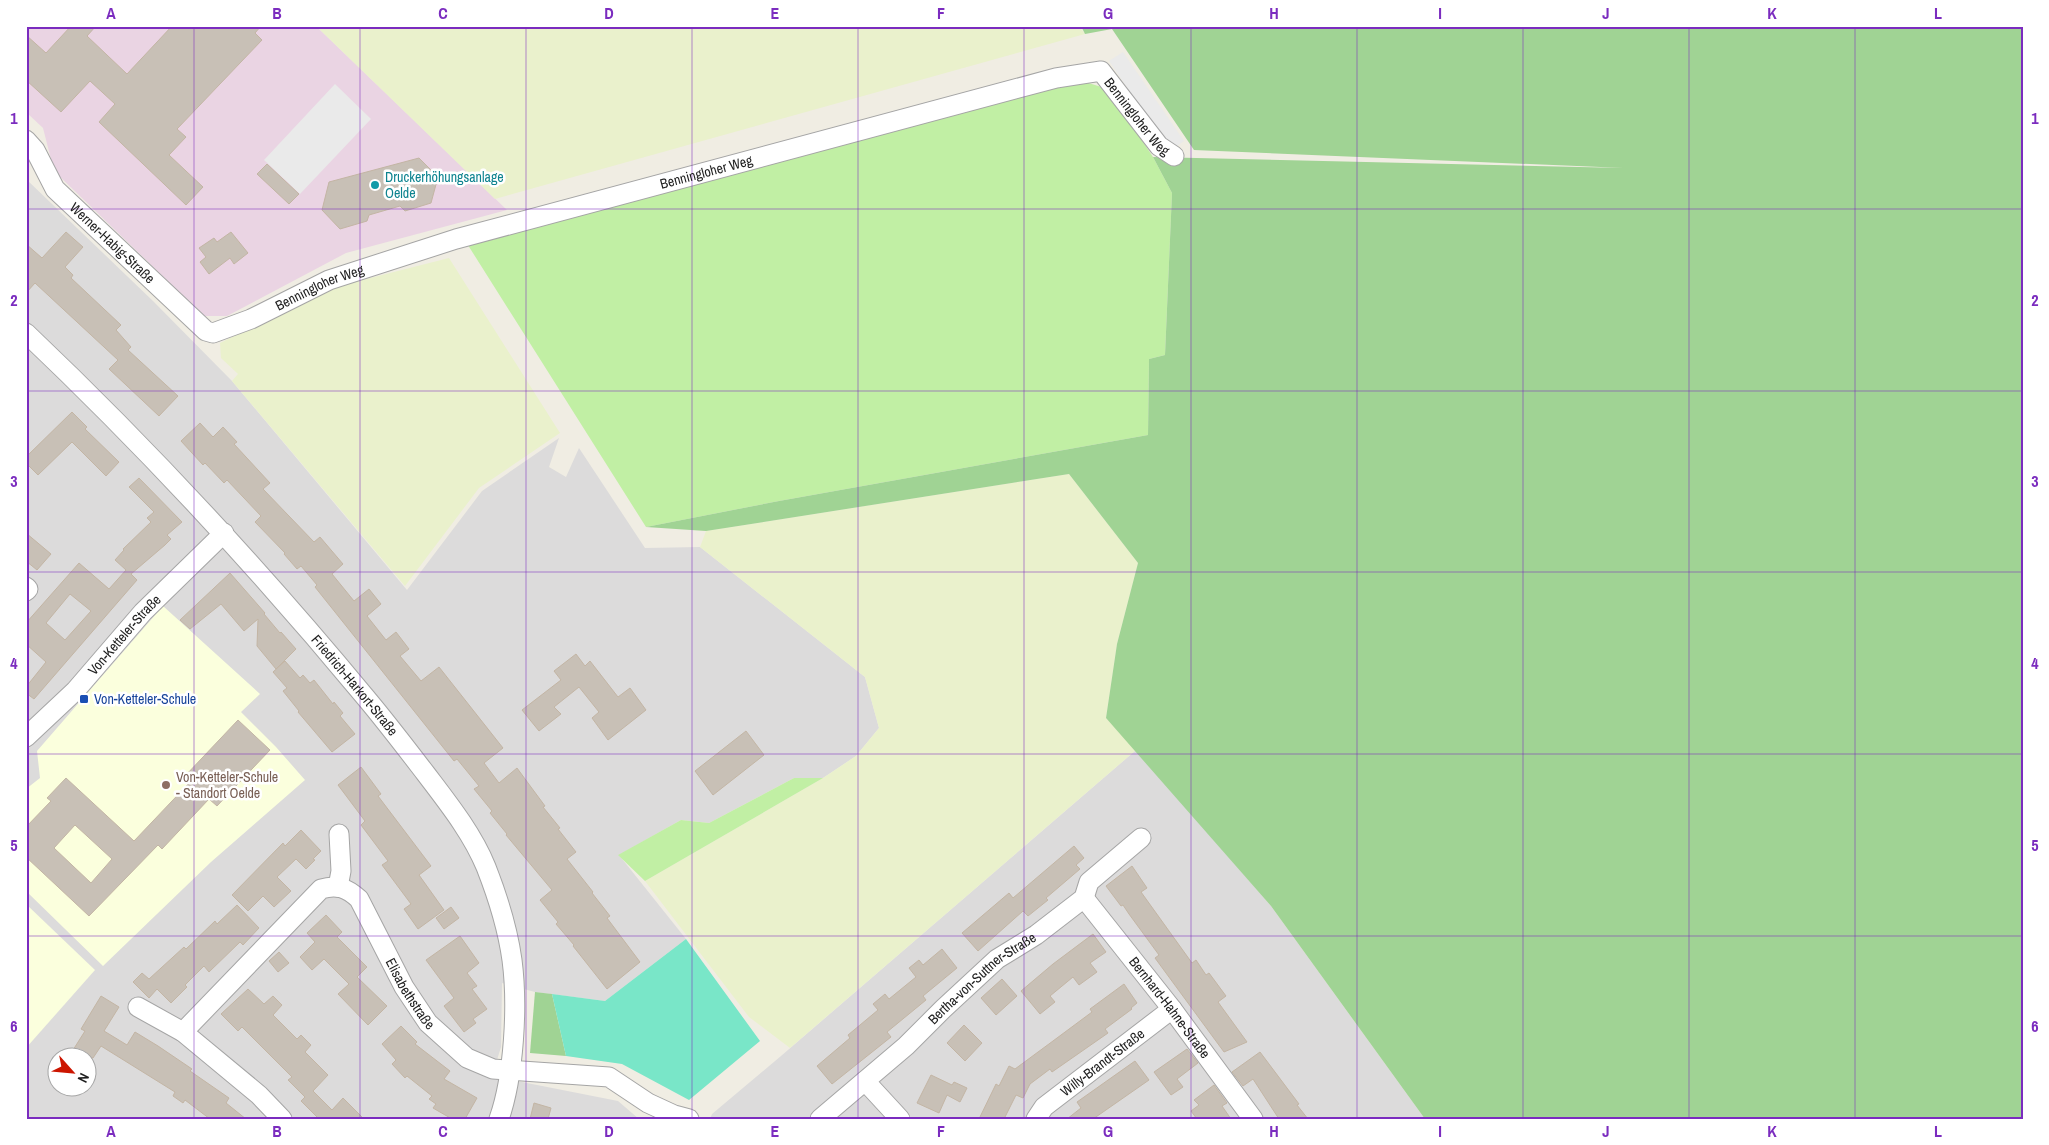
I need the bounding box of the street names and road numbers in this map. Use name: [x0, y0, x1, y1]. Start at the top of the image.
street label: Benningloher Weg: [1100, 74, 1174, 160]
street label: Benningloher Weg: [658, 151, 755, 193]
street label: Werner-Habig-Straße: [66, 199, 159, 287]
street label: Benningloher Weg: [272, 260, 367, 314]
street label: Von-Ketteler-Straße: [84, 591, 165, 679]
street label: Friedrich-Harkort-Straße: [308, 631, 402, 739]
street label: Bertha-von-Suttner-Straße: [924, 928, 1039, 1028]
street label: Bernhard-Hahne-Straße: [1125, 953, 1214, 1062]
street label: Elisabethstraße: [382, 955, 438, 1034]
street label: Willy-Brandt-Straße: [1057, 1024, 1148, 1100]

